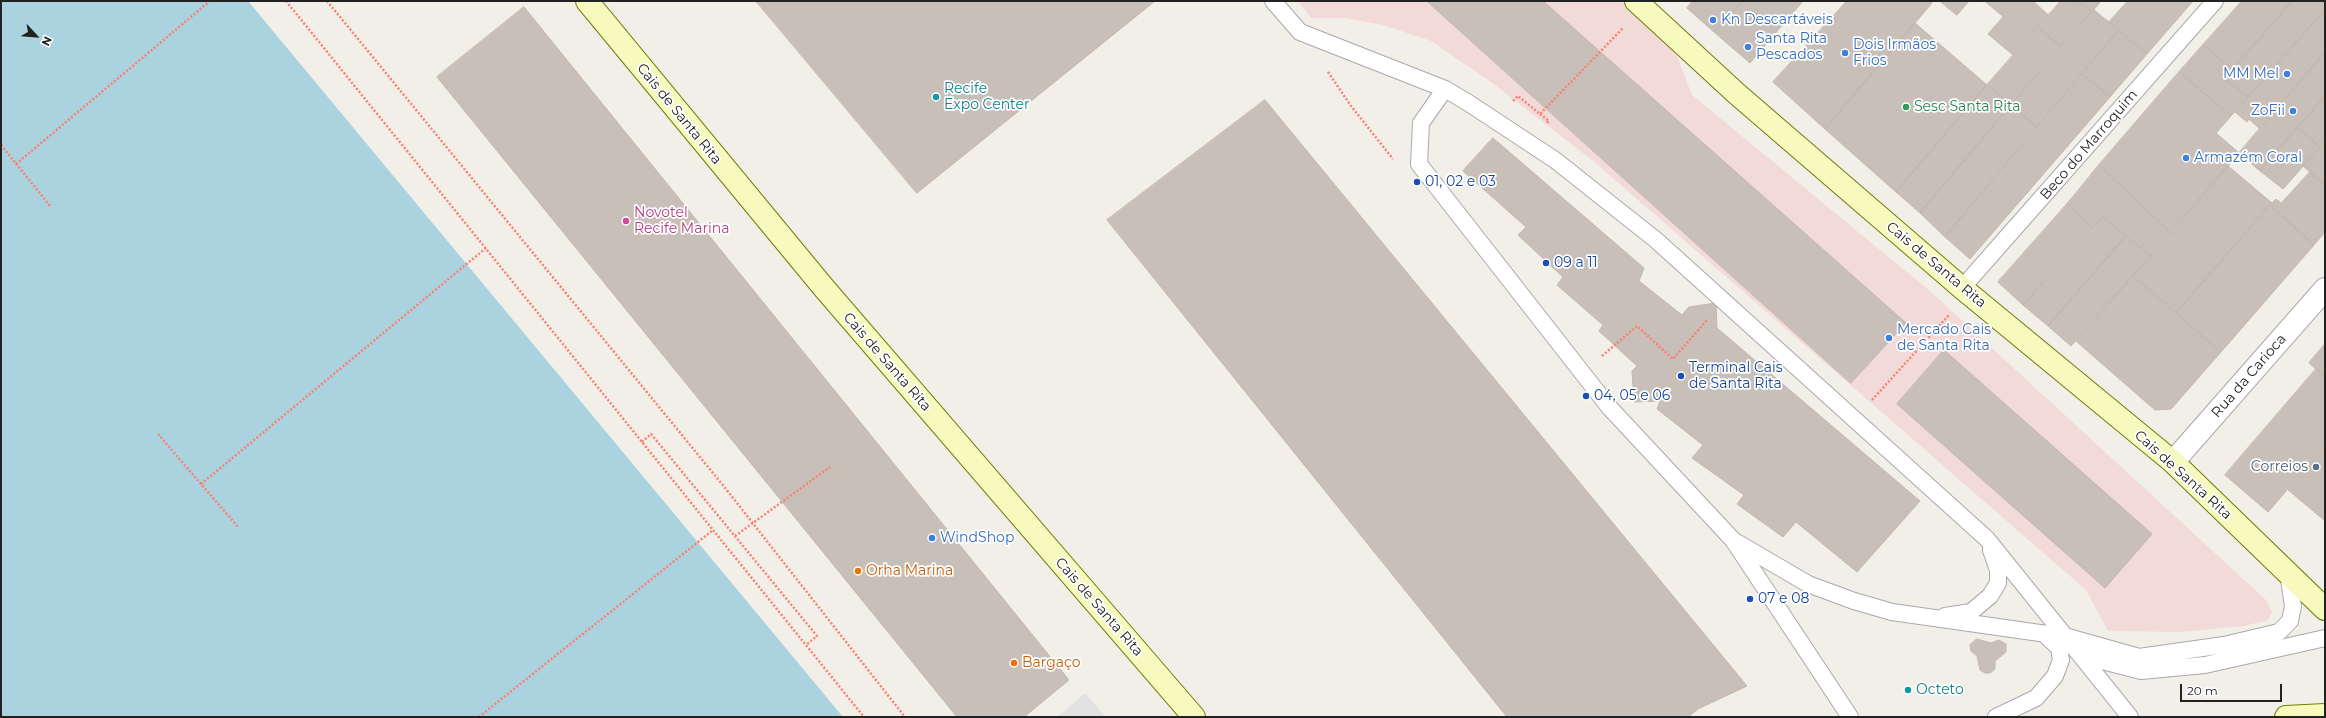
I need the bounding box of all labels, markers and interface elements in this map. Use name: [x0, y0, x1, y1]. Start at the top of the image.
place label: Kn Descartáveis: [1721, 12, 1833, 28]
marker: Kn Descartáveis: [1708, 15, 1718, 25]
north arrow: [16, 16, 56, 56]
place label: Santa Rita Pescados: [1756, 31, 1827, 64]
text: N: [39, 34, 55, 48]
place label: Dois Irmãos Frios: [1853, 37, 1936, 70]
marker: Santa Rita Pescados: [1743, 42, 1753, 52]
marker: Dois Irmãos Frios: [1840, 48, 1850, 58]
street label: Cais de Santa Rita: [633, 60, 725, 168]
place label: MM Mel: [2223, 66, 2279, 82]
marker: MM Mel: [2282, 69, 2292, 79]
place label: Recife Expo Center: [944, 81, 1030, 114]
street label: Beco do Marroquim: [2037, 87, 2141, 203]
marker: Recife Expo Center: [931, 92, 941, 102]
place label: Sesc Santa Rita: [1914, 99, 2021, 115]
marker: Sesc Santa Rita: [1901, 102, 1911, 112]
place label: ZoFii: [2251, 103, 2285, 119]
marker: ZoFii: [2288, 106, 2298, 116]
place label: Armazém Coral: [2194, 150, 2302, 166]
marker: Armazém Coral: [2181, 153, 2191, 163]
place label: 01, 02 e 03: [1425, 174, 1496, 190]
marker: 01, 02 e 03: [1412, 177, 1422, 187]
place label: Novotel Recife Marina: [634, 205, 729, 238]
marker: Novotel Recife Marina: [621, 216, 631, 226]
street label: Cais de Santa Rita: [1883, 218, 1989, 312]
place label: 09 a 11: [1554, 255, 1597, 271]
marker: 09 a 11: [1541, 258, 1551, 268]
street label: Cais de Santa Rita: [840, 309, 934, 415]
place label: Mercado Cais de Santa Rita: [1897, 322, 1991, 354]
street label: Rua da Carioca: [2208, 331, 2290, 421]
marker: Mercado Cais de Santa Rita: [1884, 333, 1894, 343]
place label: Terminal Cais de Santa Rita: [1689, 360, 1783, 392]
marker: Terminal Cais de Santa Rita: [1676, 371, 1686, 381]
place label: 04, 05 e 06: [1594, 388, 1670, 404]
marker: 04, 05 e 06: [1581, 391, 1591, 401]
street label: Cais de Santa Rita: [2131, 427, 2235, 523]
place label: Correios: [2251, 459, 2308, 475]
marker: Correios: [2311, 462, 2321, 472]
place label: WindShop: [940, 530, 1014, 546]
marker: WindShop: [927, 533, 937, 543]
street label: Cais de Santa Rita: [1052, 554, 1146, 660]
place label: Orha Marina: [866, 563, 953, 579]
marker: Orha Marina: [853, 566, 863, 576]
place label: 07 e 08: [1758, 591, 1809, 607]
marker: 07 e 08: [1745, 594, 1755, 604]
place label: Bargaço: [1022, 655, 1081, 671]
marker: Bargaço: [1009, 658, 1019, 668]
scale bar: [2182, 676, 2284, 702]
place label: Octeto: [1916, 682, 1964, 698]
text: 20 m: [2187, 683, 2218, 698]
marker: Octeto: [1903, 685, 1913, 695]

